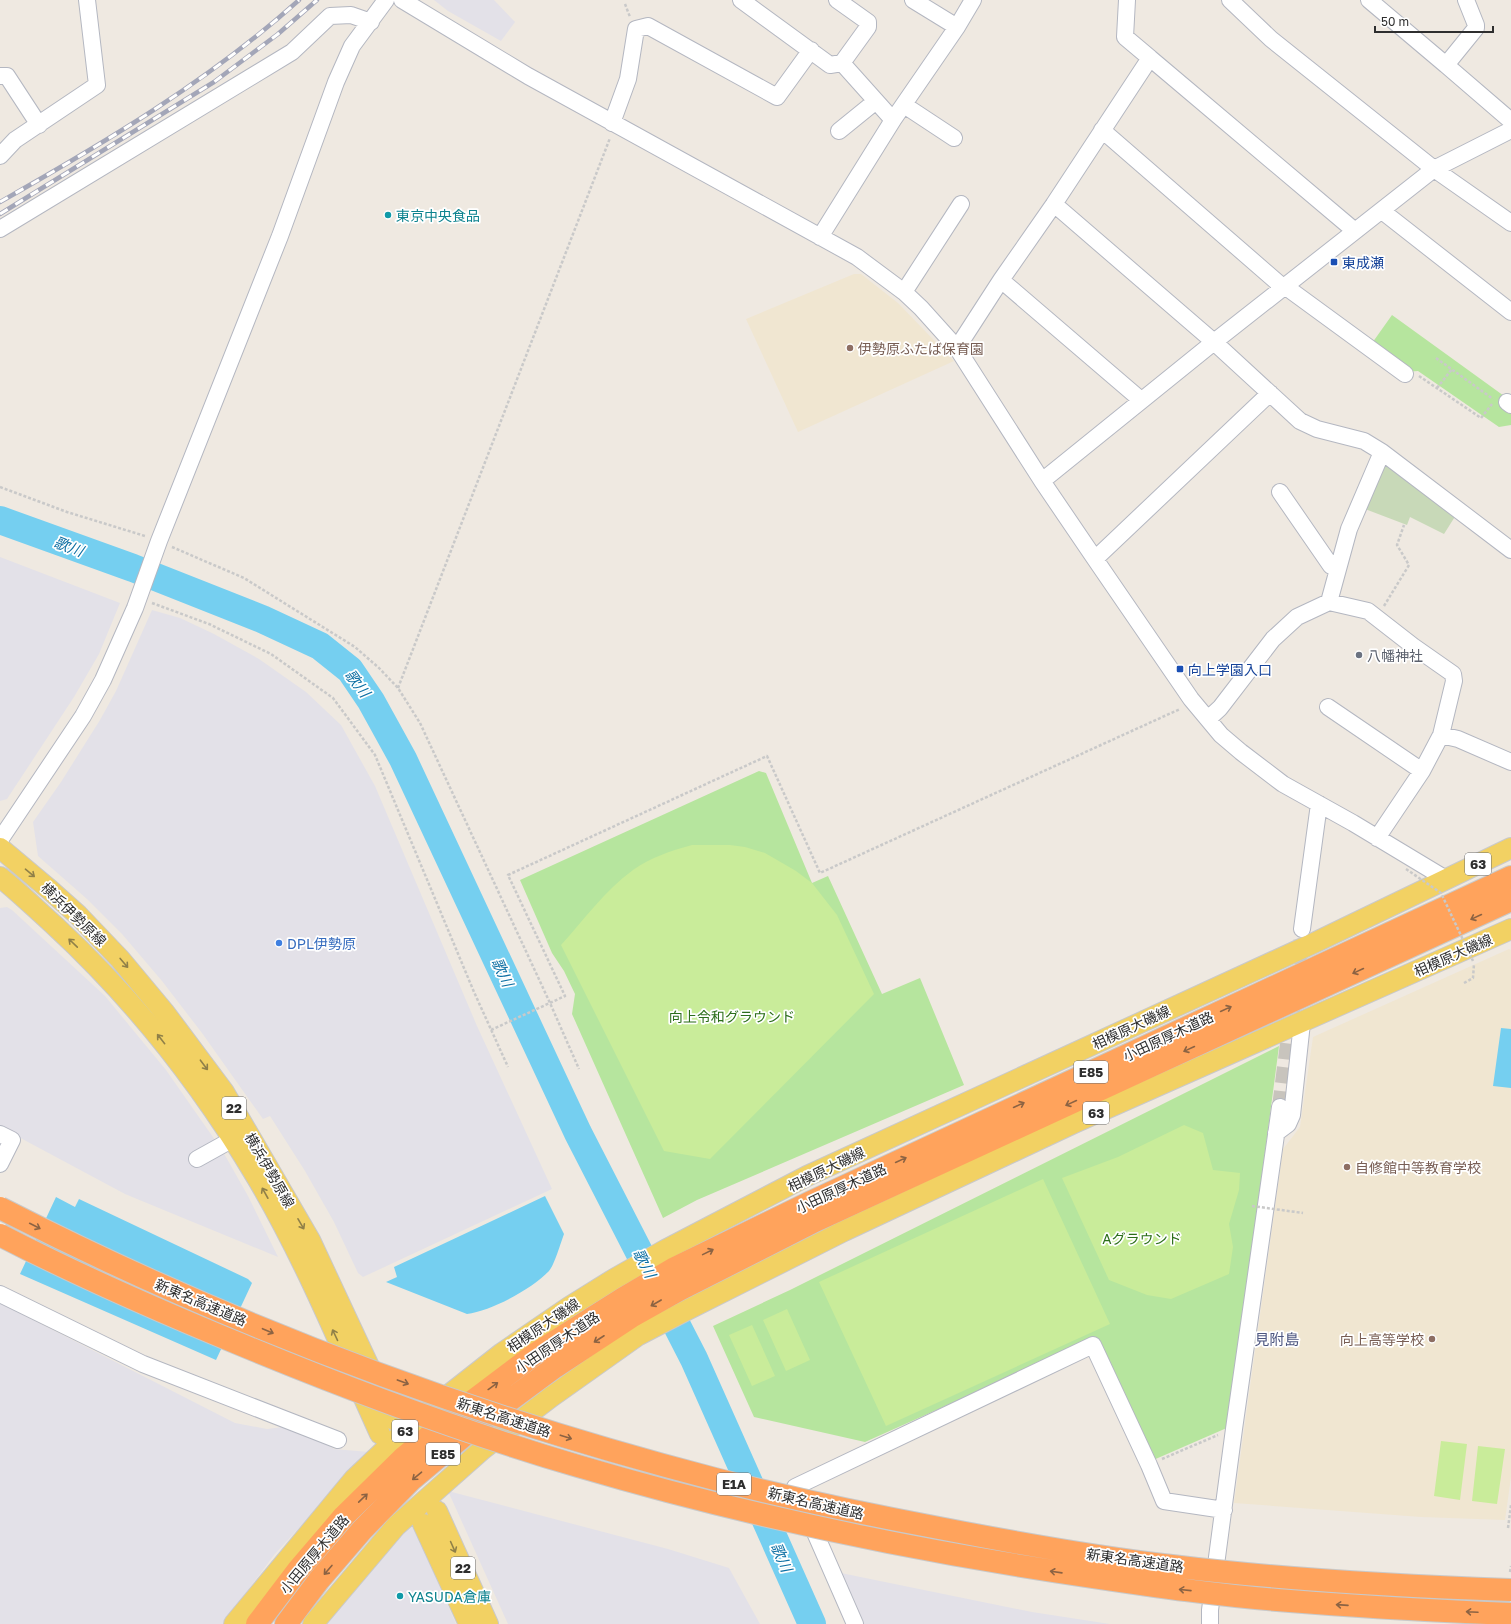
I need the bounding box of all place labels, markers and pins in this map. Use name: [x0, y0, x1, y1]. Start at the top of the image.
place label: 東京中央食品: [396, 207, 480, 224]
marker: 東京中央食品: [383, 210, 393, 220]
place label: 東成瀬: [1342, 254, 1384, 271]
marker: 東成瀬: [1329, 257, 1339, 267]
place label: 伊勢原ふたば保育園: [858, 340, 984, 357]
marker: 伊勢原ふたば保育園: [845, 343, 855, 353]
place label: 八幡神社: [1367, 647, 1423, 664]
marker: 八幡神社: [1354, 650, 1364, 660]
place label: 向上学園入口: [1188, 661, 1272, 678]
marker: 向上学園入口: [1175, 664, 1185, 674]
place label: DPL伊勢原: [287, 935, 356, 952]
marker: DPL伊勢原: [274, 938, 284, 948]
place label: 自修館中等教育学校: [1355, 1159, 1481, 1176]
marker: 自修館中等教育学校: [1342, 1162, 1352, 1172]
place label: 向上高等学校: [1340, 1331, 1424, 1348]
marker: 向上高等学校: [1427, 1334, 1437, 1344]
place label: YASUDA倉庫: [408, 1588, 491, 1605]
marker: YASUDA倉庫: [395, 1591, 405, 1601]

